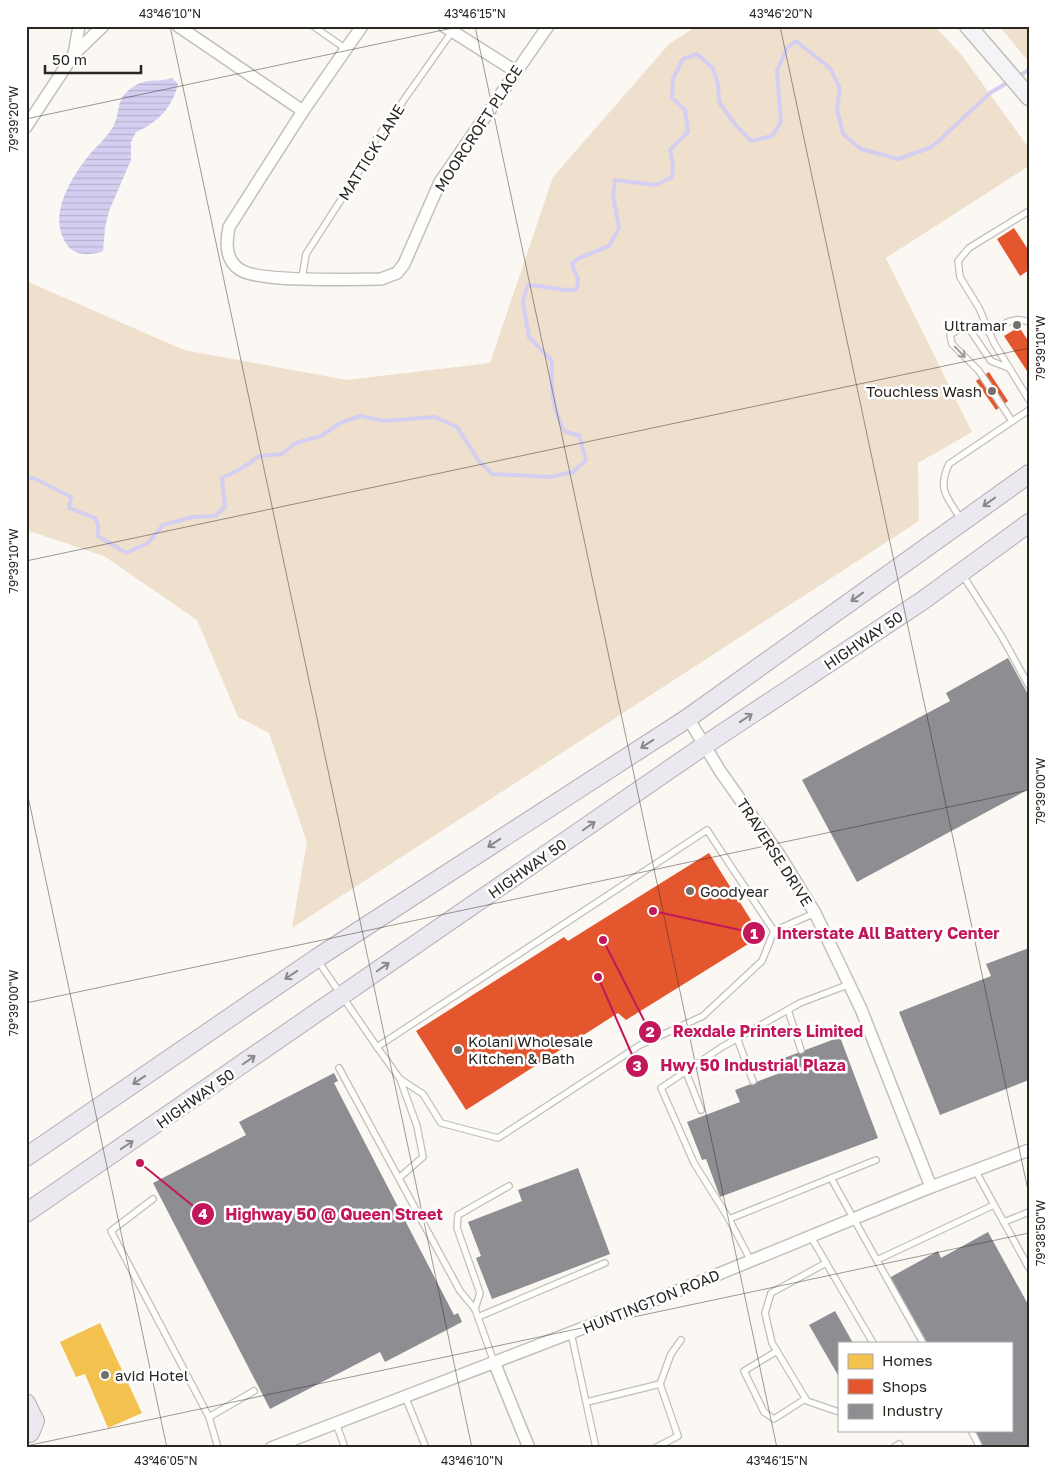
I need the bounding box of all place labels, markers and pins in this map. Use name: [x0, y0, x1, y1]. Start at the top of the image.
place label: Ultramar: [944, 316, 1007, 334]
marker: Ultramar: [1011, 319, 1023, 331]
place label: Touchless Wash: [866, 382, 982, 400]
marker: Touchless Wash: [986, 385, 998, 397]
place label: Goodyear: [700, 882, 769, 900]
marker: Goodyear: [684, 885, 696, 897]
callout: Interstate All Battery Center: [741, 918, 1009, 949]
callout: Rexdale Printers Limited: [638, 1016, 873, 1047]
place label: Kolani Wholesale Kitchen & Bath: [468, 1032, 593, 1067]
marker: Kolani Wholesale Kitchen & Bath: [452, 1044, 464, 1056]
callout: Hwy 50 Industrial Plaza: [625, 1050, 855, 1081]
callout: Highway 50 @ Queen Street: [190, 1199, 453, 1230]
place label: avid Hotel: [115, 1366, 189, 1384]
marker: avid Hotel: [99, 1369, 111, 1381]

